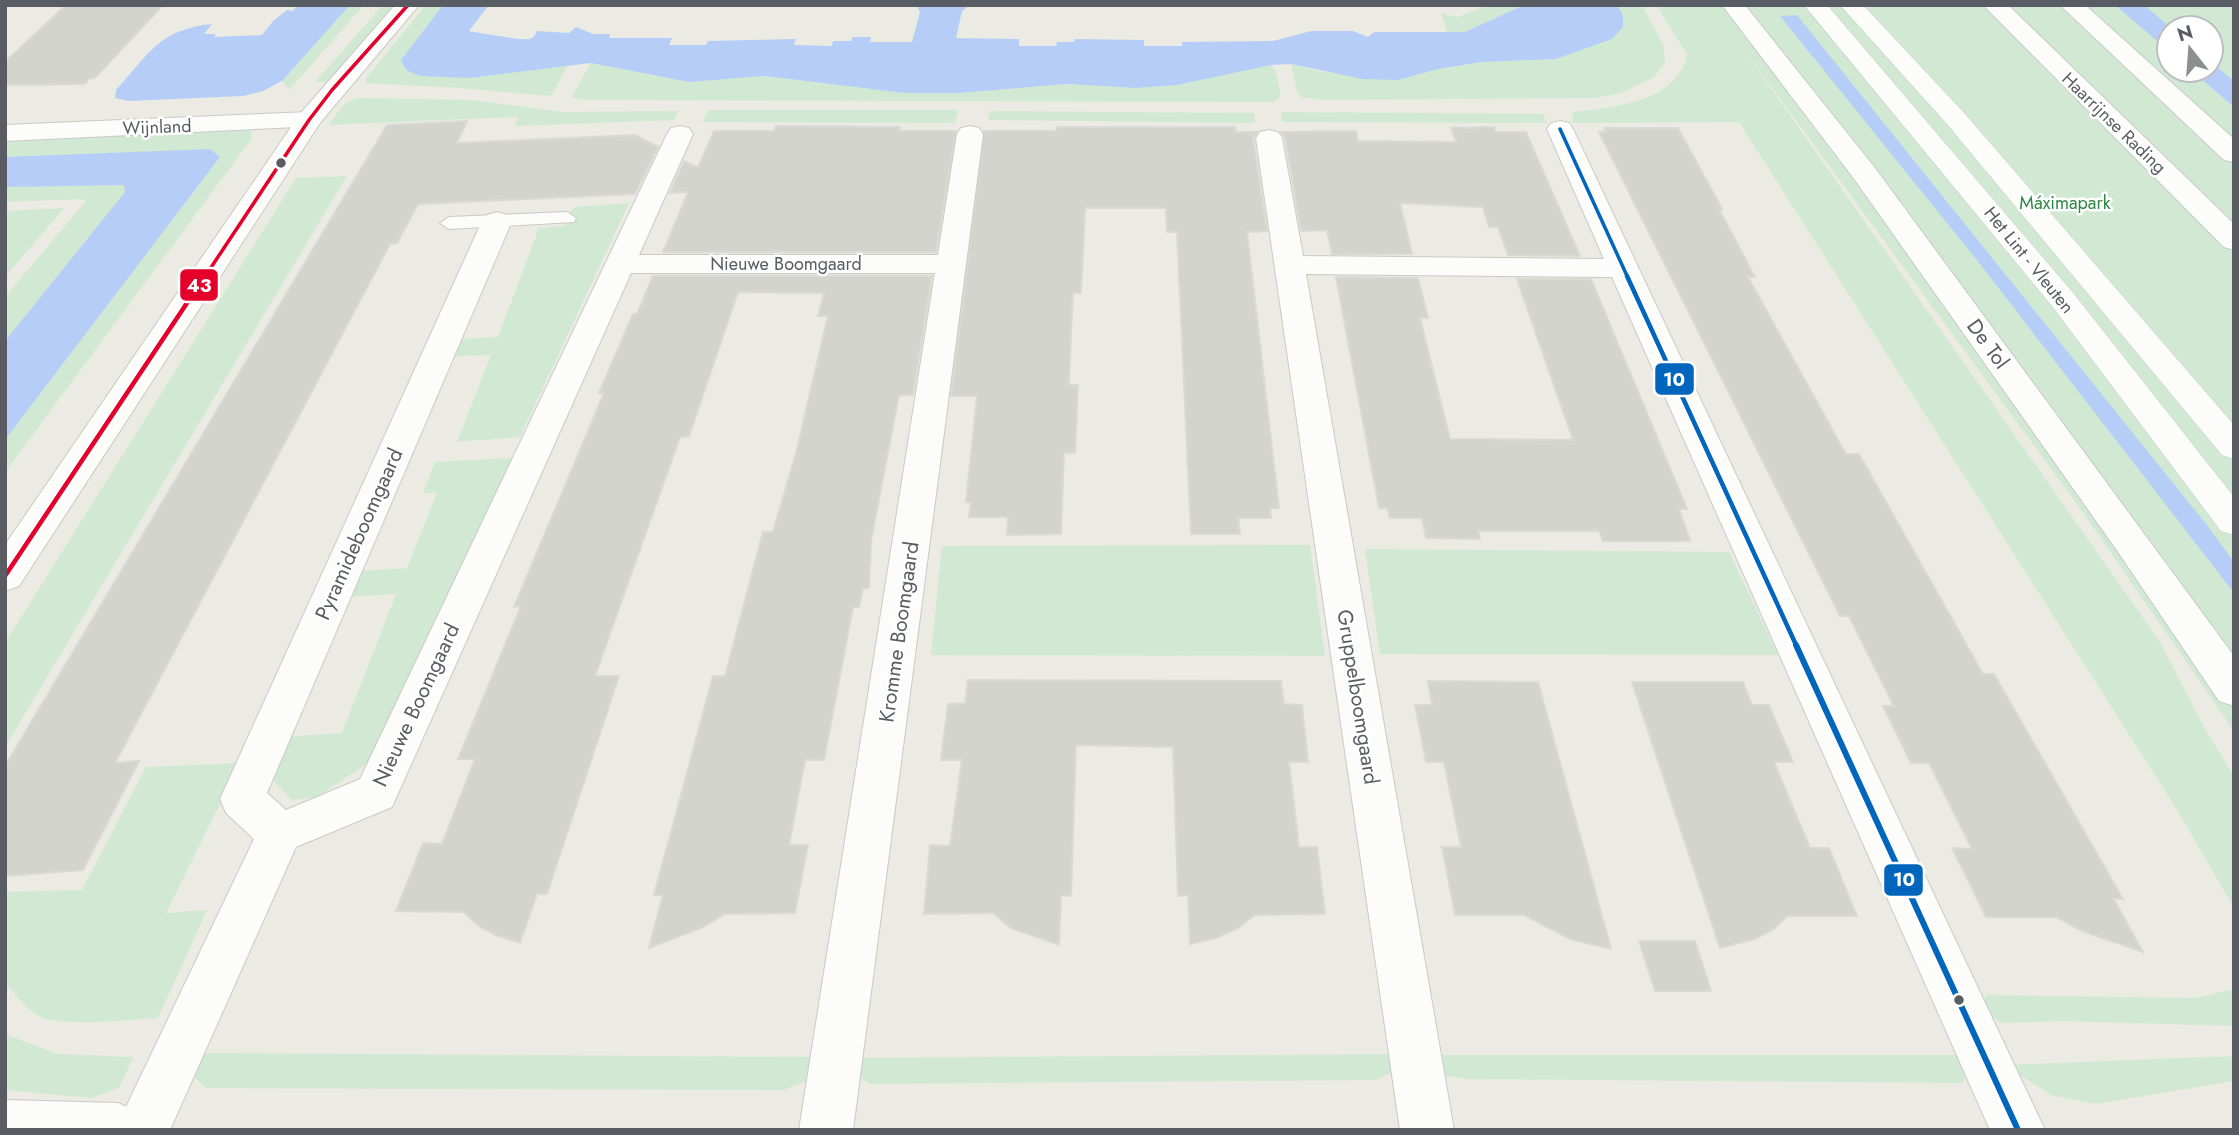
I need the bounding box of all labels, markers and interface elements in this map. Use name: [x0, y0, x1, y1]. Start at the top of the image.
north arrow: [2155, 14, 2225, 84]
text: N: [2174, 18, 2196, 48]
street label: Haarrijnse Rading: [2056, 66, 2172, 180]
street label: Wijnland: [122, 113, 192, 141]
unlabelled marker: [274, 156, 288, 170]
park label: Máximapark: [2019, 190, 2111, 216]
street label: Het Lint - Vleuten: [1978, 201, 2080, 319]
street label: Nieuwe Boomgaard: [710, 251, 862, 277]
line badge: 43: [179, 268, 219, 302]
text: 43: [186, 272, 212, 299]
street label: De Tol: [1960, 313, 2016, 375]
line badge: 10: [1654, 362, 1695, 396]
text: 10: [1663, 366, 1685, 393]
street label: Pyramideboomgaard: [308, 443, 410, 625]
street label: Kromme Boomgaard: [871, 540, 927, 724]
street label: Gruppelboomgaard: [1329, 607, 1387, 787]
street label: Nieuwe Boomgaard: [365, 618, 467, 792]
line badge: 10: [1883, 863, 1924, 897]
text: 10: [1893, 866, 1915, 893]
unlabelled marker: [1952, 993, 1966, 1007]

